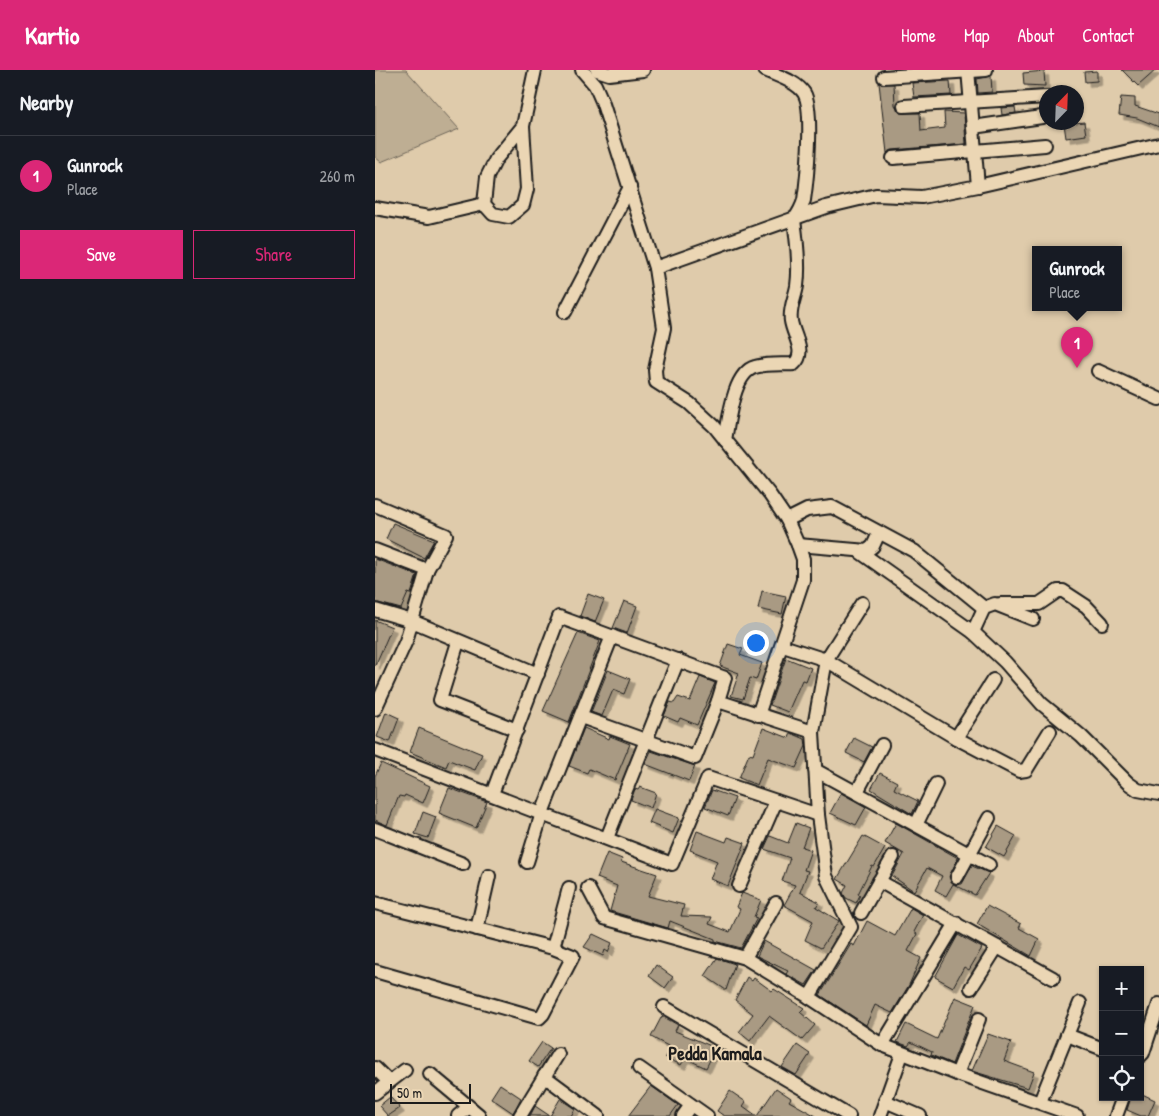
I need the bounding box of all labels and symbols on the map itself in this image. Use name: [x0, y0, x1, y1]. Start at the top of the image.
north arrow: [1039, 85, 1084, 130]
pin: 1: [1061, 327, 1093, 368]
your location: [743, 630, 769, 656]
district label: Pedda Kamala: [668, 1040, 762, 1066]
scale bar: [390, 1081, 471, 1104]

